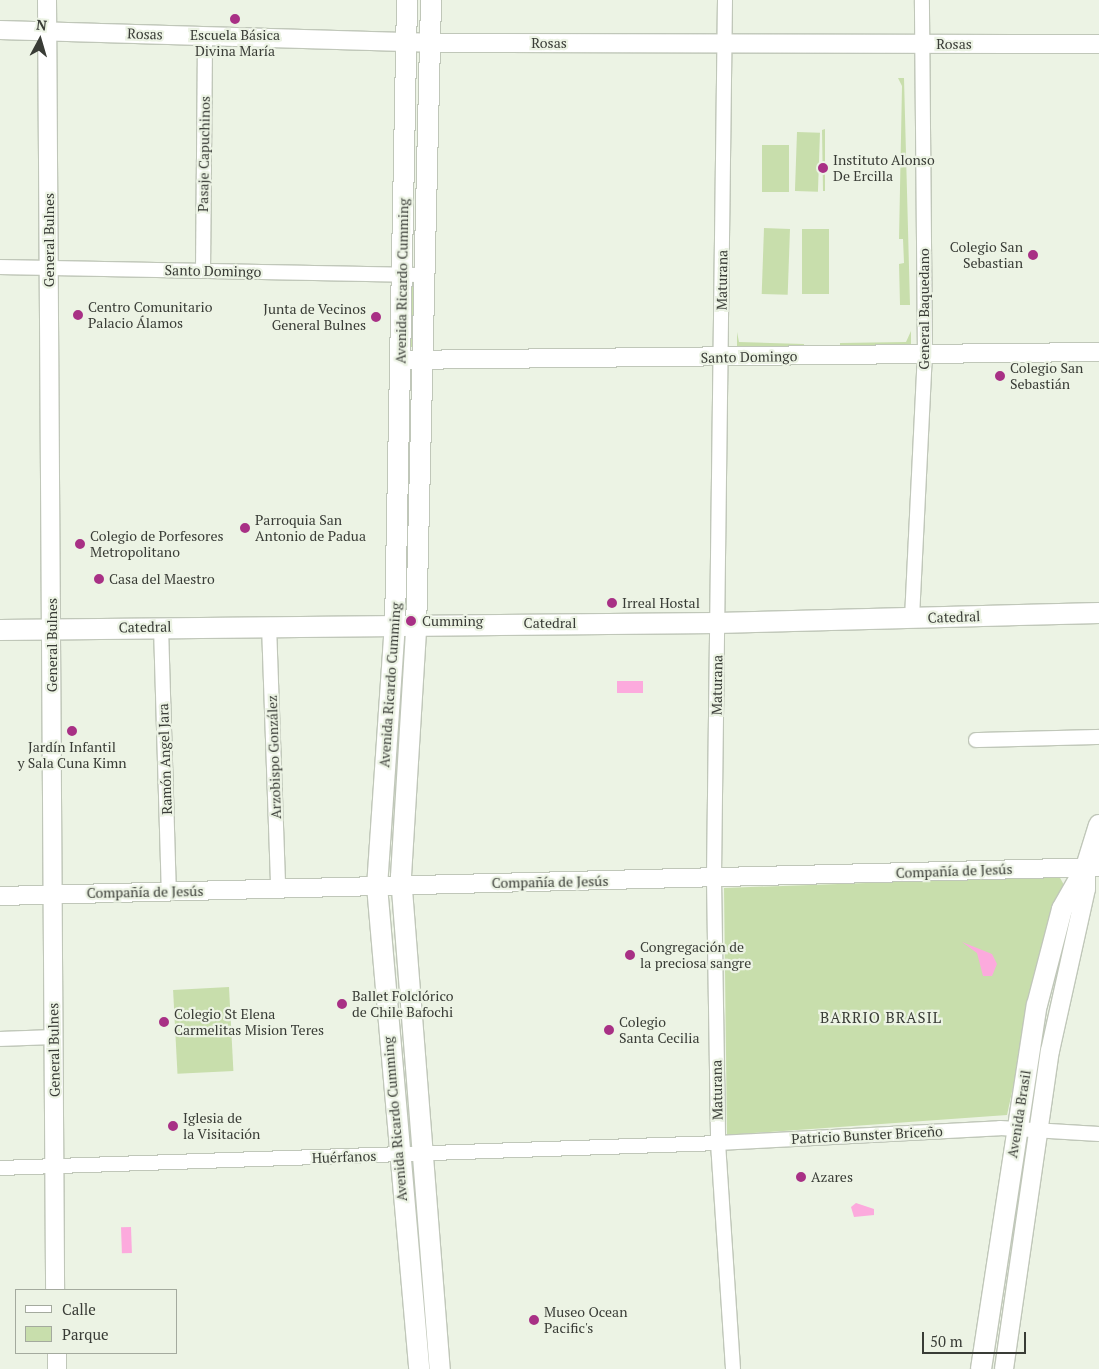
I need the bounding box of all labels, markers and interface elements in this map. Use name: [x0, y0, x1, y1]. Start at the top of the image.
marker: Escuela Básica Divina María: [229, 13, 241, 25]
north arrow: [15, 15, 65, 65]
text: N: [35, 15, 48, 35]
street label: Rosas: [127, 25, 163, 43]
place label: Escuela Básica Divina María: [190, 27, 280, 59]
street label: Rosas: [531, 35, 567, 51]
street label: Rosas: [936, 36, 972, 52]
street label: Pasaje Capuchinos: [195, 96, 213, 212]
place label: Instituto Alonso De Ercilla: [833, 152, 935, 184]
marker: Instituto Alonso De Ercilla: [817, 162, 829, 174]
street label: General Bulnes: [41, 193, 57, 287]
street label: Avenida Ricardo Cumming: [392, 198, 412, 364]
place label: Colegio San Sebastian: [950, 239, 1023, 272]
street label: General Baquedano: [916, 248, 932, 370]
marker: Colegio San Sebastian: [1027, 249, 1039, 261]
street label: Maturana: [713, 250, 731, 310]
street label: Santo Domingo: [165, 262, 261, 280]
place label: Centro Comunitario Palacio Álamos: [88, 299, 212, 332]
place label: Junta de Vecinos General Bulnes: [263, 301, 366, 334]
marker: Centro Comunitario Palacio Álamos: [72, 309, 84, 321]
marker: Junta de Vecinos General Bulnes: [370, 311, 382, 323]
street label: Santo Domingo: [701, 348, 797, 366]
place label: Colegio San Sebastián: [1010, 360, 1083, 392]
marker: Colegio San Sebastián: [994, 370, 1006, 382]
place label: Parroquia San Antonio de Padua: [255, 512, 366, 544]
marker: Parroquia San Antonio de Padua: [239, 522, 251, 534]
place label: Colegio de Porfesores Metropolitano: [90, 528, 224, 560]
marker: Colegio de Porfesores Metropolitano: [74, 538, 86, 550]
place label: Casa del Maestro: [109, 571, 215, 587]
marker: Casa del Maestro: [93, 573, 105, 585]
place label: Irreal Hostal: [622, 595, 700, 611]
marker: Irreal Hostal: [606, 597, 618, 609]
street label: General Bulnes: [44, 598, 60, 692]
street label: Avenida Ricardo Cumming: [376, 602, 404, 768]
street label: Catedral: [927, 608, 981, 626]
place label: Cumming: [422, 613, 483, 629]
marker: Cumming: [404, 614, 418, 628]
street label: Catedral: [524, 615, 576, 631]
street label: Catedral: [118, 618, 172, 636]
street label: Maturana: [708, 655, 726, 715]
street label: Arzobispo González: [263, 695, 285, 819]
street label: Ramón Angel Jara: [155, 703, 175, 815]
marker: Jardín Infantil y Sala Cuna Kimn: [66, 725, 78, 737]
place label: Jardín Infantil y Sala Cuna Kimn: [17, 739, 127, 772]
street label: Compañía de Jesús: [895, 861, 1013, 881]
street label: Compañía de Jesús: [492, 873, 608, 891]
street label: Compañía de Jesús: [87, 883, 203, 901]
place label: Congregación de la preciosa sangre: [640, 939, 751, 972]
marker: Congregación de la preciosa sangre: [624, 949, 636, 961]
place label: Ballet Folclórico de Chile Bafochi: [352, 988, 453, 1020]
marker: Ballet Folclórico de Chile Bafochi: [336, 998, 348, 1010]
street label: General Bulnes: [45, 1003, 63, 1097]
place label: Colegio St Elena Carmelitas Mision Teres: [174, 1006, 324, 1038]
district label: BARRIO BRASIL: [818, 1009, 944, 1027]
place label: Colegio Santa Cecilia: [619, 1014, 700, 1046]
marker: Colegio St Elena Carmelitas Mision Teres: [158, 1016, 170, 1028]
marker: Colegio Santa Cecilia: [603, 1024, 615, 1036]
street label: Avenida Ricardo Cumming: [379, 1036, 411, 1202]
street label: Maturana: [708, 1060, 726, 1120]
street label: Avenida Brasil: [1004, 1069, 1034, 1159]
place label: Iglesia de la Visitación: [183, 1110, 261, 1142]
marker: Iglesia de la Visitación: [167, 1120, 179, 1132]
street label: Patricio Bunster Briceño: [791, 1123, 943, 1147]
street label: Huérfanos: [311, 1147, 377, 1167]
place label: Azares: [811, 1169, 853, 1185]
marker: Azares: [795, 1171, 807, 1183]
legend: [15, 1289, 178, 1354]
text: Calle: [62, 1299, 96, 1319]
place label: Museo Ocean Pacific's: [544, 1304, 627, 1336]
marker: Museo Ocean Pacific's: [528, 1314, 540, 1326]
scale bar: [924, 1322, 1028, 1354]
text: Parque: [62, 1324, 109, 1344]
text: 50 m: [930, 1331, 963, 1351]

